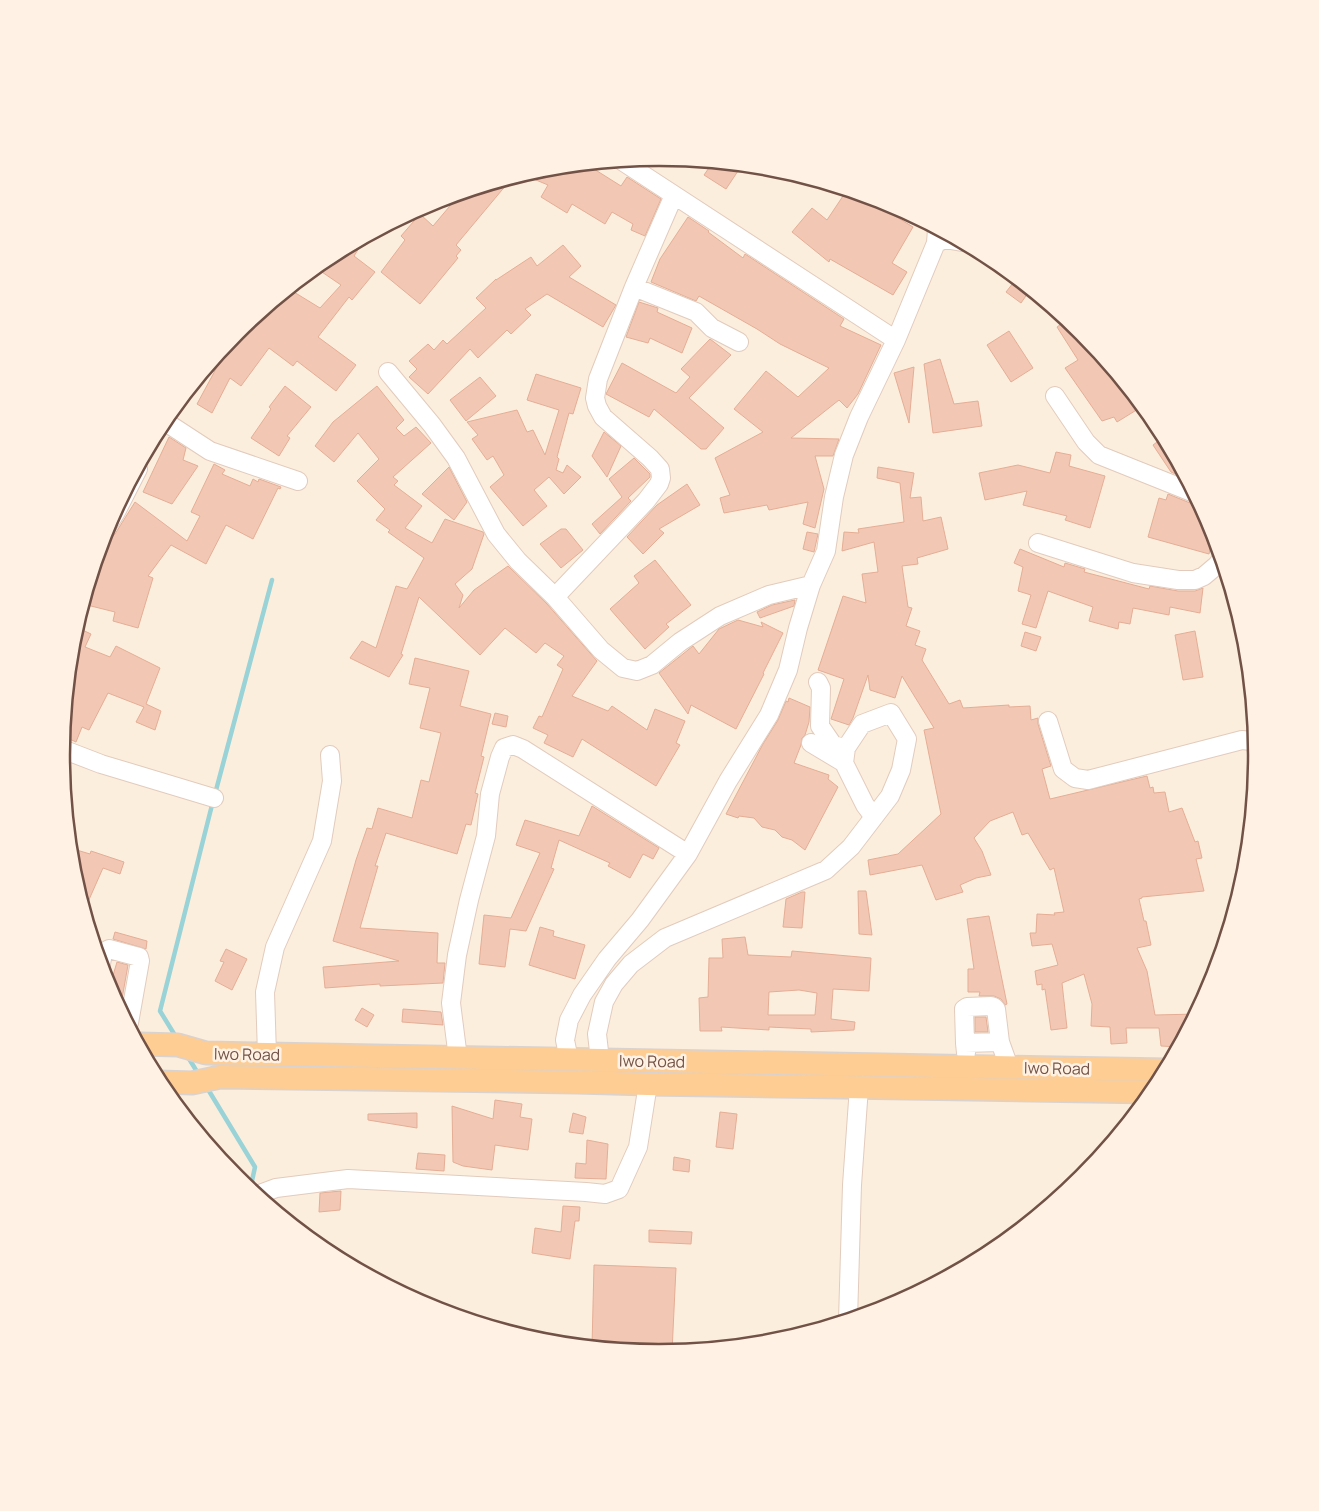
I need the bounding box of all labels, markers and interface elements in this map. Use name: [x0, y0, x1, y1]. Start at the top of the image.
street label: Iwo Road: [214, 1042, 280, 1066]
street label: Iwo Road: [619, 1049, 685, 1073]
street label: Iwo Road: [1024, 1056, 1090, 1080]

